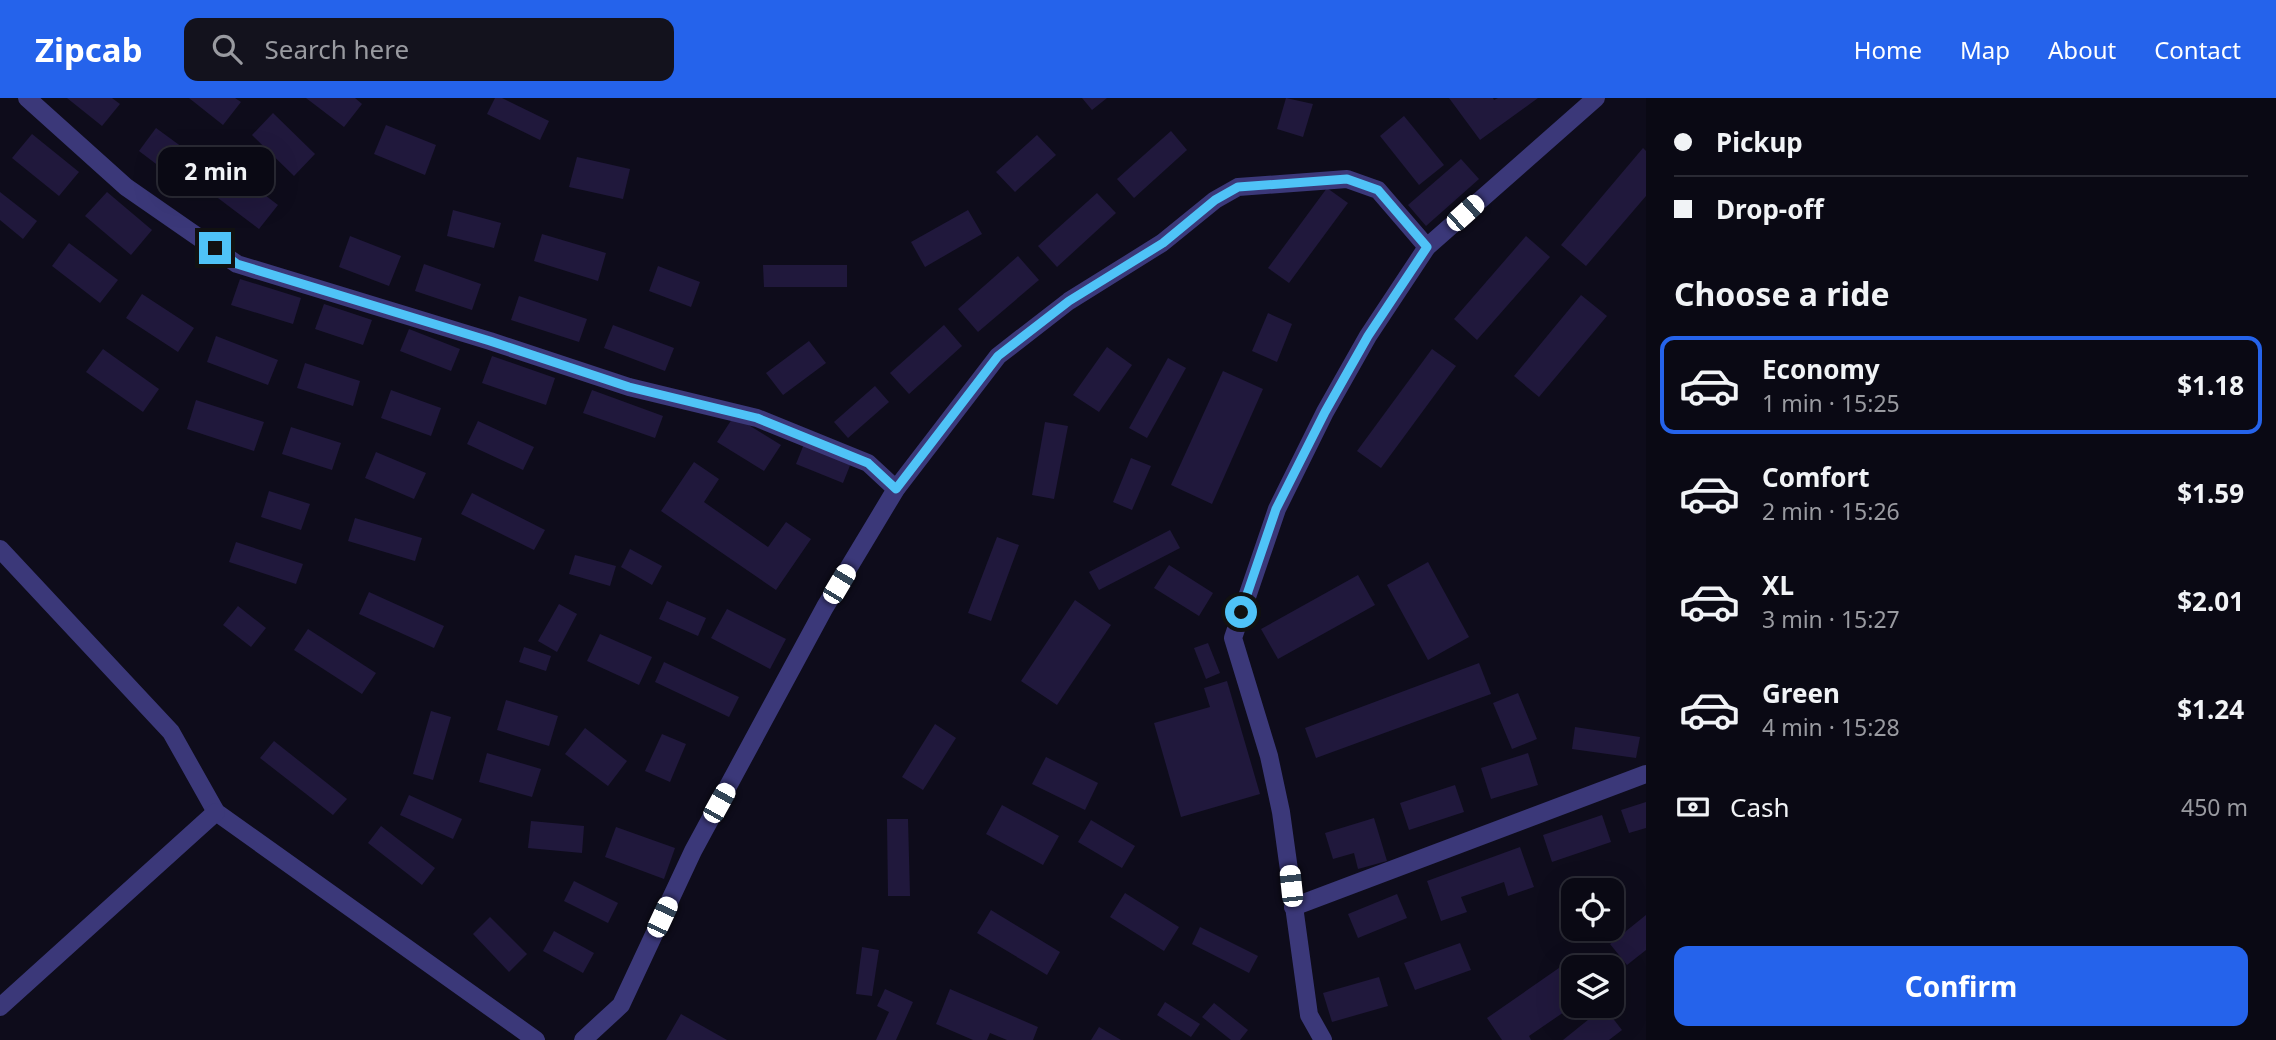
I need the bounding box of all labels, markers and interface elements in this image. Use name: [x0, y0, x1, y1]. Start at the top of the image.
search box: [184, 18, 674, 81]
text: Zipcab: [35, 27, 142, 72]
icon: search: [208, 30, 246, 68]
text: Search here: [264, 31, 409, 67]
text: Home: [1854, 33, 1922, 66]
text: Map: [1960, 33, 2010, 66]
text: About: [2048, 33, 2116, 66]
text: Contact: [2154, 33, 2241, 66]
text: Pickup: [1716, 124, 1803, 160]
callout: 2 min: [157, 146, 273, 195]
text: 2 min: [184, 155, 248, 187]
car: [1443, 191, 1488, 235]
text: Drop-off: [1716, 191, 1823, 227]
route end: [199, 232, 231, 264]
text: Choose a ride: [1674, 272, 1890, 315]
text: Economy: [1762, 351, 1880, 387]
icon: car: [1678, 354, 1741, 417]
text: $1.18: [2177, 367, 2244, 403]
text: 1 min · 15:25: [1762, 387, 1900, 419]
text: Comfort: [1762, 459, 1870, 495]
icon: car: [1678, 462, 1741, 525]
text: $1.59: [2177, 475, 2244, 511]
text: 2 min · 15:26: [1762, 495, 1900, 527]
car: [820, 561, 859, 607]
text: XL: [1762, 567, 1794, 603]
icon: car: [1678, 570, 1741, 633]
text: $2.01: [2177, 583, 2244, 619]
route start: [1225, 596, 1257, 628]
text: 3 min · 15:27: [1762, 603, 1900, 635]
text: Green: [1762, 675, 1840, 711]
icon: car: [1678, 678, 1741, 741]
text: $1.24: [2177, 691, 2244, 727]
text: 4 min · 15:28: [1762, 711, 1900, 743]
car: [700, 780, 739, 826]
icon: cash: [1674, 788, 1712, 826]
text: Cash: [1730, 789, 1790, 825]
text: 450 m: [2181, 791, 2248, 823]
car: [1279, 864, 1304, 908]
map controls: [1561, 878, 1624, 1018]
button: locate: [1561, 878, 1624, 941]
car: [644, 894, 681, 940]
button: Confirm: [1674, 946, 2248, 1026]
button: layers: [1561, 955, 1624, 1018]

